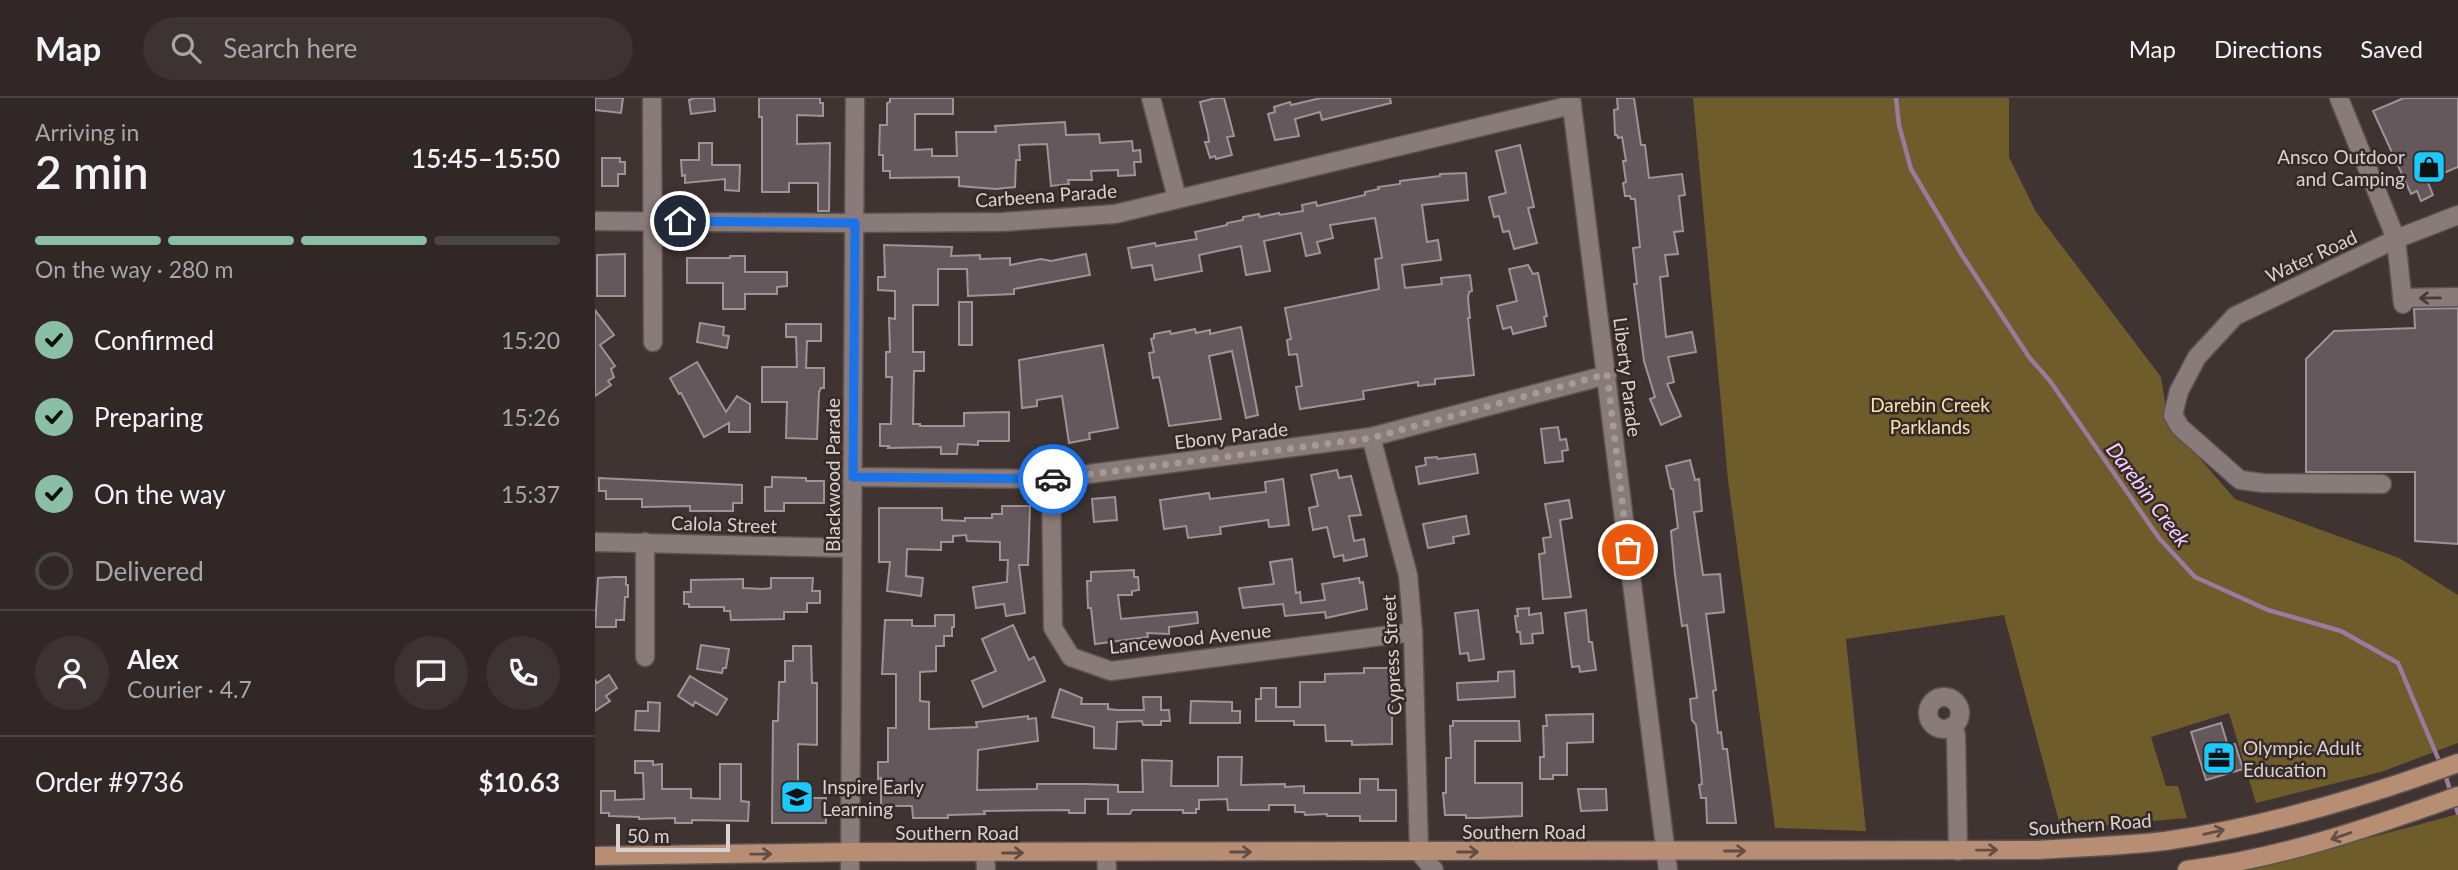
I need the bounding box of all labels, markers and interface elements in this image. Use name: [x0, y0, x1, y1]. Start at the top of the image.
search box: [143, 17, 633, 80]
text: Map: [35, 28, 101, 68]
icon: search: [167, 29, 205, 67]
text: Search here: [223, 32, 357, 64]
text: Map: [2129, 34, 2176, 63]
text: Directions: [2214, 34, 2322, 63]
text: Saved: [2360, 34, 2423, 63]
text: Arriving in: [35, 118, 139, 146]
text: 15:45–15:50: [411, 142, 560, 174]
text: 2 min: [35, 144, 149, 199]
place label: Ansco Outdoor and Camping: [2277, 145, 2405, 190]
shop icon: Ansco Outdoor and Camping: [2410, 148, 2448, 186]
street label: Carbeena Parade: [974, 179, 1118, 211]
pin: [650, 191, 710, 251]
icon: home: [661, 202, 699, 240]
street label: Water Road: [2262, 225, 2360, 287]
text: On the way · 280 m: [35, 255, 234, 283]
one-way arrow: [2419, 291, 2442, 304]
street label: Liberty Parade: [1609, 316, 1647, 438]
icon: check: [35, 321, 73, 359]
text: Confirmed: [94, 324, 214, 356]
text: 15:20: [501, 326, 560, 354]
park label: Darebin Creek Parklands: [1870, 393, 1990, 438]
icon: check: [35, 398, 73, 436]
street label: Blackwood Parade: [821, 398, 844, 552]
text: Preparing: [94, 401, 203, 433]
text: 15:26: [501, 403, 560, 431]
street label: Ebony Parade: [1173, 417, 1289, 453]
water label: Darebin Creek: [2102, 437, 2197, 552]
courier: [1018, 444, 1088, 514]
icon: car: [1034, 460, 1072, 498]
icon: check: [35, 475, 73, 513]
text: On the way: [94, 478, 226, 510]
text: 15:37: [501, 480, 560, 508]
street label: Calola Street: [671, 511, 778, 537]
pin: [1598, 520, 1658, 580]
icon: bag: [1609, 531, 1647, 569]
text: Delivered: [94, 555, 204, 587]
street label: Cypress Street: [1376, 594, 1406, 716]
street label: Lancewood Avenue: [1108, 618, 1272, 658]
button: person: [35, 636, 109, 710]
button: chat: [394, 636, 468, 710]
button: phone: [486, 636, 560, 710]
text: Alex: [127, 643, 179, 675]
text: Courier · 4.7: [127, 675, 252, 703]
place label: Olympic Adult Education: [2243, 736, 2362, 781]
office icon: Olympic Adult Education: [2200, 739, 2238, 777]
text: Order #9736: [35, 766, 184, 798]
text: $10.63: [478, 766, 560, 798]
place label: Inspire Early Learning: [822, 775, 924, 820]
school or university icon: Inspire Early Learning: [778, 778, 816, 816]
street label: Southern Road: [2028, 808, 2152, 840]
street label: Southern Road: [1462, 820, 1586, 843]
scale bar: [616, 821, 730, 853]
street label: Southern Road: [895, 821, 1019, 844]
text: 50 m: [627, 824, 670, 847]
one-way arrow: [2202, 824, 2225, 838]
one-way arrow: [2331, 831, 2353, 843]
one-way arrow: [1724, 844, 1747, 858]
one-way arrow: [1976, 844, 1999, 857]
one-way arrow: [1229, 845, 1252, 859]
one-way arrow: [1456, 845, 1479, 859]
one-way arrow: [1001, 846, 1024, 860]
one-way arrow: [749, 847, 772, 860]

